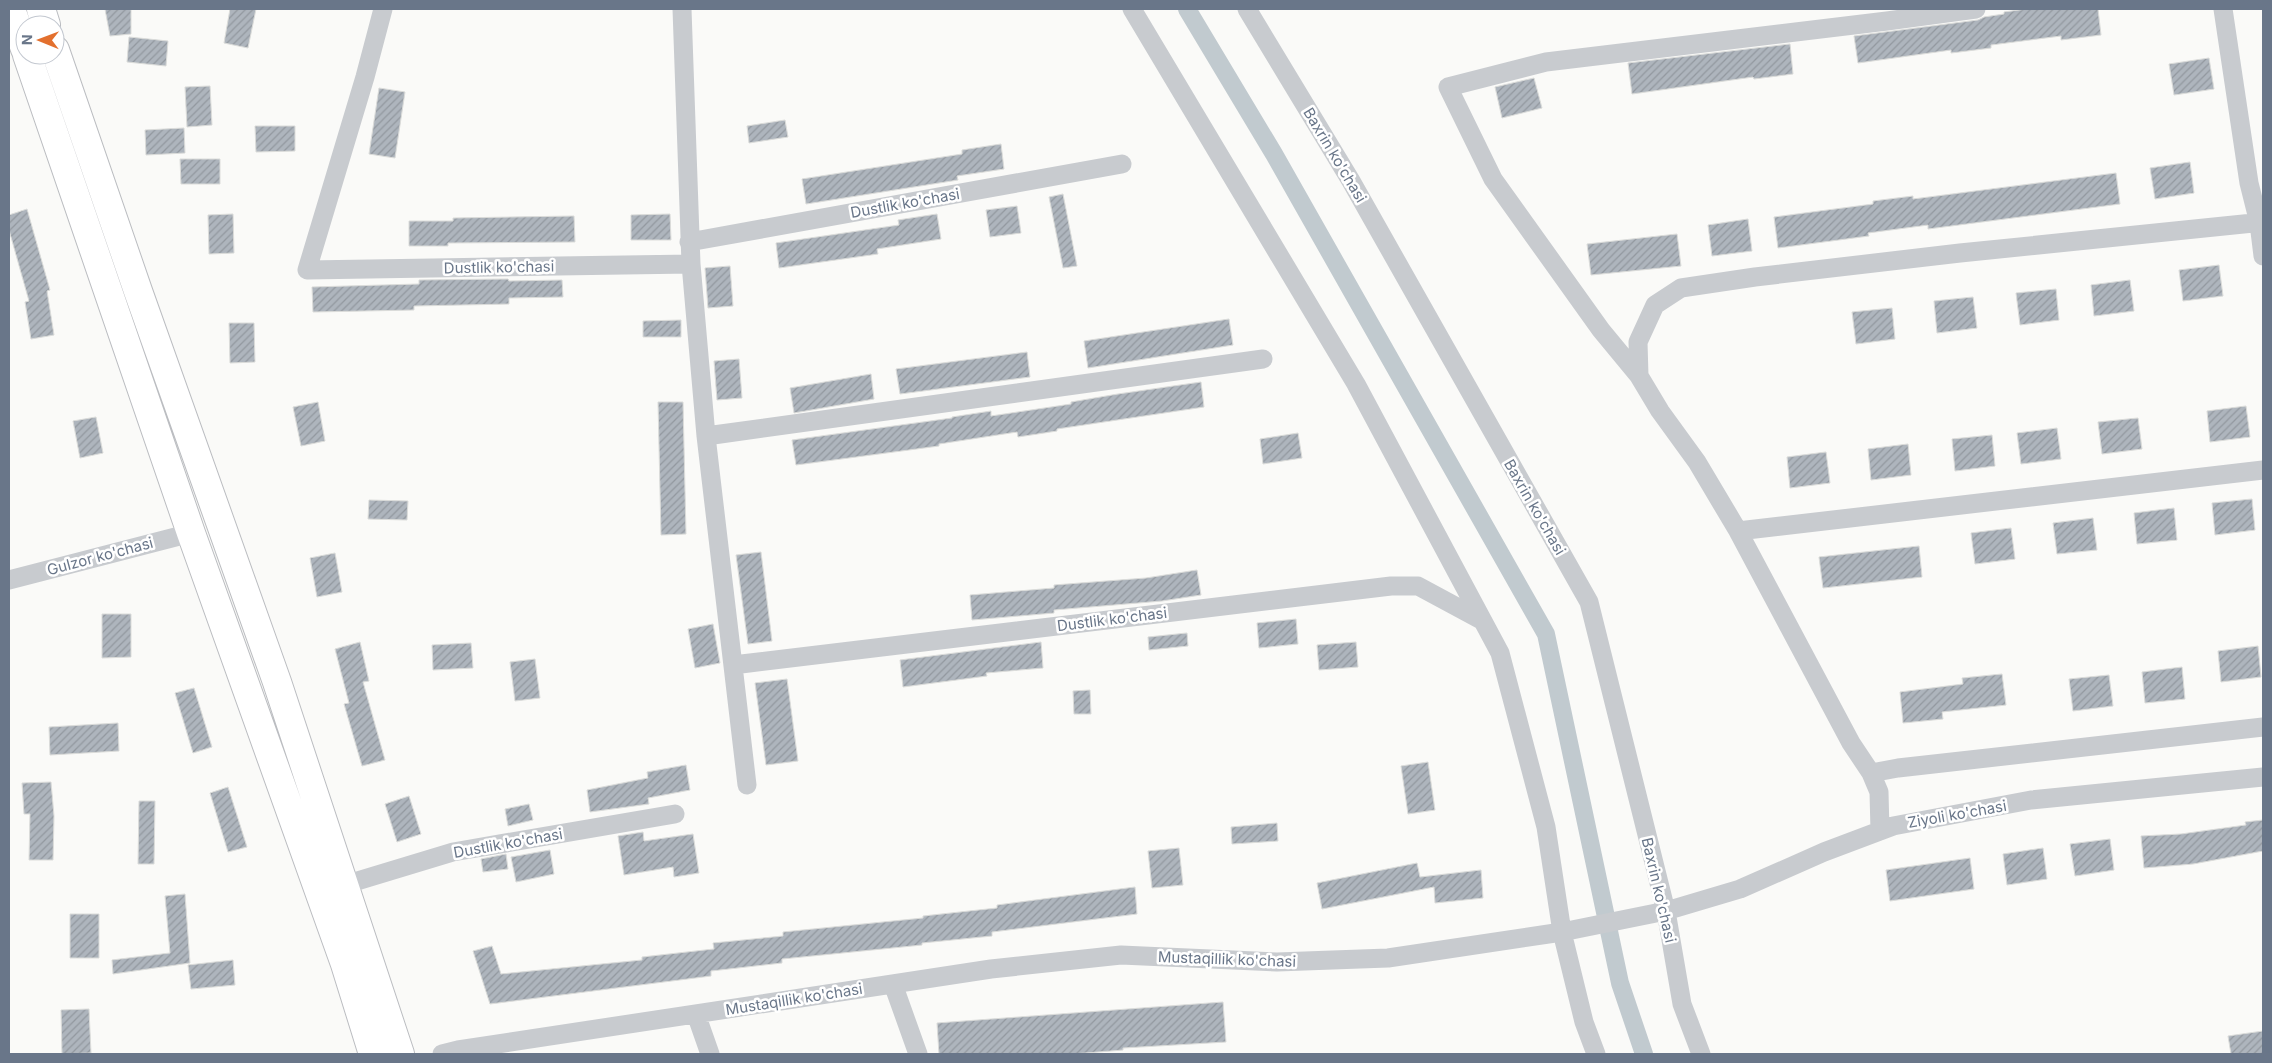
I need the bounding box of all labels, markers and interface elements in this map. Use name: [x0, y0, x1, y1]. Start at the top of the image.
north arrow: [15, 15, 65, 65]
text: N: [18, 34, 35, 45]
street label: Baxrin ko'chasi: [1299, 104, 1371, 206]
street label: Dustlik ko'chasi: [849, 184, 961, 222]
street label: Dustlik ko'chasi: [444, 257, 554, 277]
street label: Baxrin ko'chasi: [1500, 456, 1570, 558]
street label: Gulzor ko'chasi: [45, 533, 155, 579]
street label: Dustlik ko'chasi: [1056, 603, 1168, 635]
street label: Ziyoli ko'chasi: [1906, 796, 2008, 832]
street label: Dustlik ko'chasi: [452, 824, 564, 862]
street label: Baxrin ko'chasi: [1638, 836, 1680, 944]
street label: Mustaqillik ko'chasi: [1158, 947, 1296, 971]
street label: Mustaqillik ko'chasi: [724, 979, 864, 1019]

